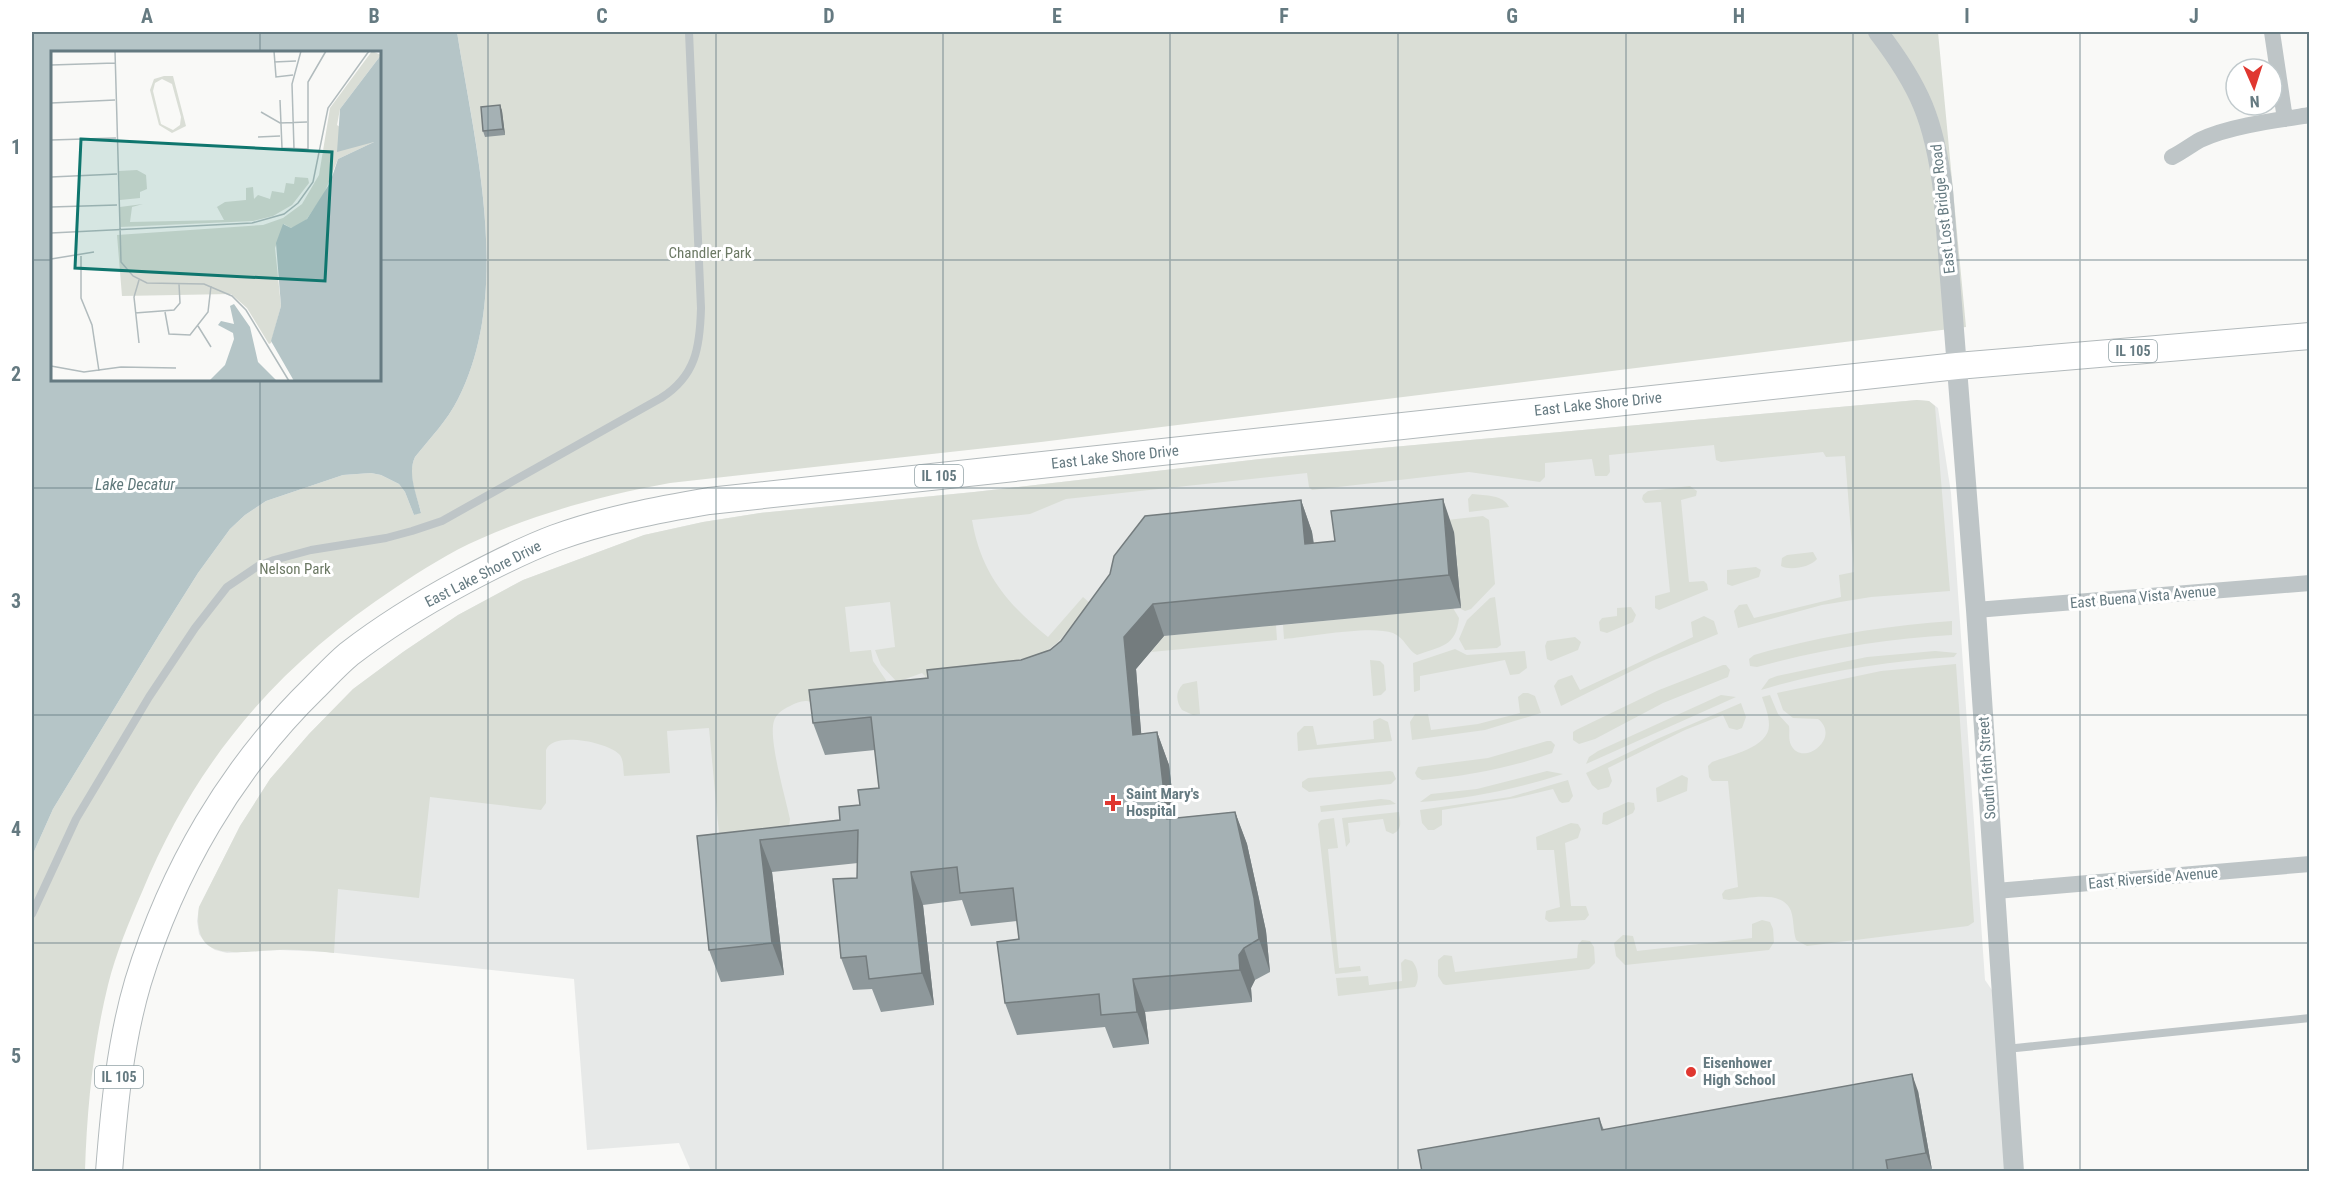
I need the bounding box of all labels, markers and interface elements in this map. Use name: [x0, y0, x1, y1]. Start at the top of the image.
text: A: [141, 4, 153, 28]
text: B: [368, 4, 380, 28]
text: C: [596, 4, 608, 28]
text: D: [823, 4, 835, 28]
text: E: [1052, 4, 1062, 28]
text: F: [1279, 4, 1289, 28]
text: G: [1506, 4, 1518, 28]
text: H: [1733, 4, 1745, 28]
text: I: [1964, 4, 1970, 28]
text: J: [2189, 4, 2199, 28]
inset map: [51, 51, 381, 381]
north arrow: [2224, 57, 2284, 117]
text: N: [2249, 92, 2260, 111]
text: 1: [11, 135, 21, 159]
street label: East Lost Bridge Road: [1927, 143, 1959, 275]
park label: Chandler Park: [669, 244, 752, 262]
road number: IL 105: [2109, 340, 2157, 362]
text: 2: [11, 362, 21, 386]
street label: East Lake Shore Drive: [1533, 388, 1663, 420]
street label: East Lake Shore Drive: [1050, 441, 1180, 473]
road number: IL 105: [915, 465, 963, 487]
water label: Lake Decatur: [95, 475, 176, 494]
street label: East Lake Shore Drive: [422, 537, 544, 611]
park label: Nelson Park: [259, 560, 331, 578]
street label: East Buena Vista Avenue: [2069, 582, 2217, 612]
text: 3: [11, 589, 21, 613]
street label: South 16th Street: [1974, 716, 2000, 820]
place label: Saint Mary's Hospital: [1126, 785, 1199, 820]
marker: Saint Mary's Hospital: [1104, 794, 1122, 812]
text: 4: [11, 817, 21, 841]
street label: East Riverside Avenue: [2087, 863, 2219, 893]
text: 5: [11, 1044, 21, 1068]
place label: Eisenhower High School: [1703, 1054, 1775, 1089]
marker: Eisenhower High School: [1684, 1065, 1698, 1079]
road number: IL 105: [95, 1066, 143, 1088]

